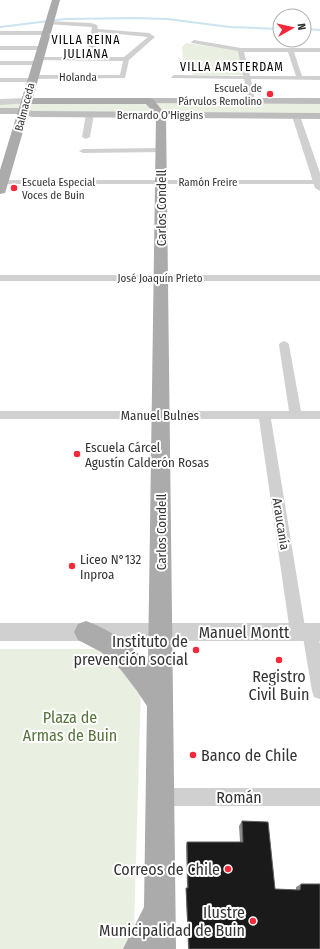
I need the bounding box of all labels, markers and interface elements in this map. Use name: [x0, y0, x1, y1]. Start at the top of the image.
north arrow: [272, 8, 312, 48]
text: N: [295, 23, 308, 31]
district label: VILLA REINA JULIANA: [52, 33, 120, 61]
district label: VILLA AMSTERDAM: [180, 60, 284, 74]
street label: Holanda: [59, 71, 97, 84]
street label: Balmaceda: [12, 82, 38, 132]
place label: Escuela de Párvulos Remolino: [178, 82, 262, 108]
marker: Escuela de Párvulos Remolino: [265, 89, 275, 99]
street label: Bernardo O'Higgins: [117, 109, 204, 122]
street label: Carlos Condell: [154, 169, 169, 246]
place label: Escuela Especial Voces de Buin: [22, 176, 95, 202]
street label: Ramón Freire: [178, 176, 238, 189]
marker: Escuela Especial Voces de Buin: [9, 183, 19, 193]
street label: José Joaquín Prieto: [117, 272, 203, 285]
street label: Manuel Bulnes: [121, 408, 200, 423]
place label: Escuela Cárcel Agustín Calderón Rosas: [85, 440, 209, 470]
marker: Escuela Cárcel Agustín Calderón Rosas: [72, 449, 82, 459]
street label: Carlos Condell: [154, 493, 169, 570]
street label: Araucanía: [269, 497, 293, 551]
place label: Liceo N°132 Inproa: [80, 552, 141, 582]
marker: Liceo N°132 Inproa: [67, 561, 77, 571]
street label: Manuel Montt: [199, 623, 290, 642]
place label: Instituto de prevención social: [74, 632, 188, 669]
marker: Instituto de prevención social: [191, 645, 201, 655]
marker: Registro Civil Buin: [274, 655, 284, 665]
place label: Registro Civil Buin: [249, 667, 309, 704]
park label: Plaza de Armas de Buin: [23, 708, 117, 745]
place label: Banco de Chile: [201, 746, 298, 765]
marker: Banco de Chile: [188, 750, 198, 760]
street label: Román: [216, 788, 262, 807]
place label: Correos de Chile: [113, 860, 220, 879]
marker: Correos de Chile: [223, 864, 233, 874]
place label: Ilustre Municipalidad de Buin: [99, 903, 245, 940]
marker: Ilustre Municipalidad de Buin: [248, 916, 258, 926]

